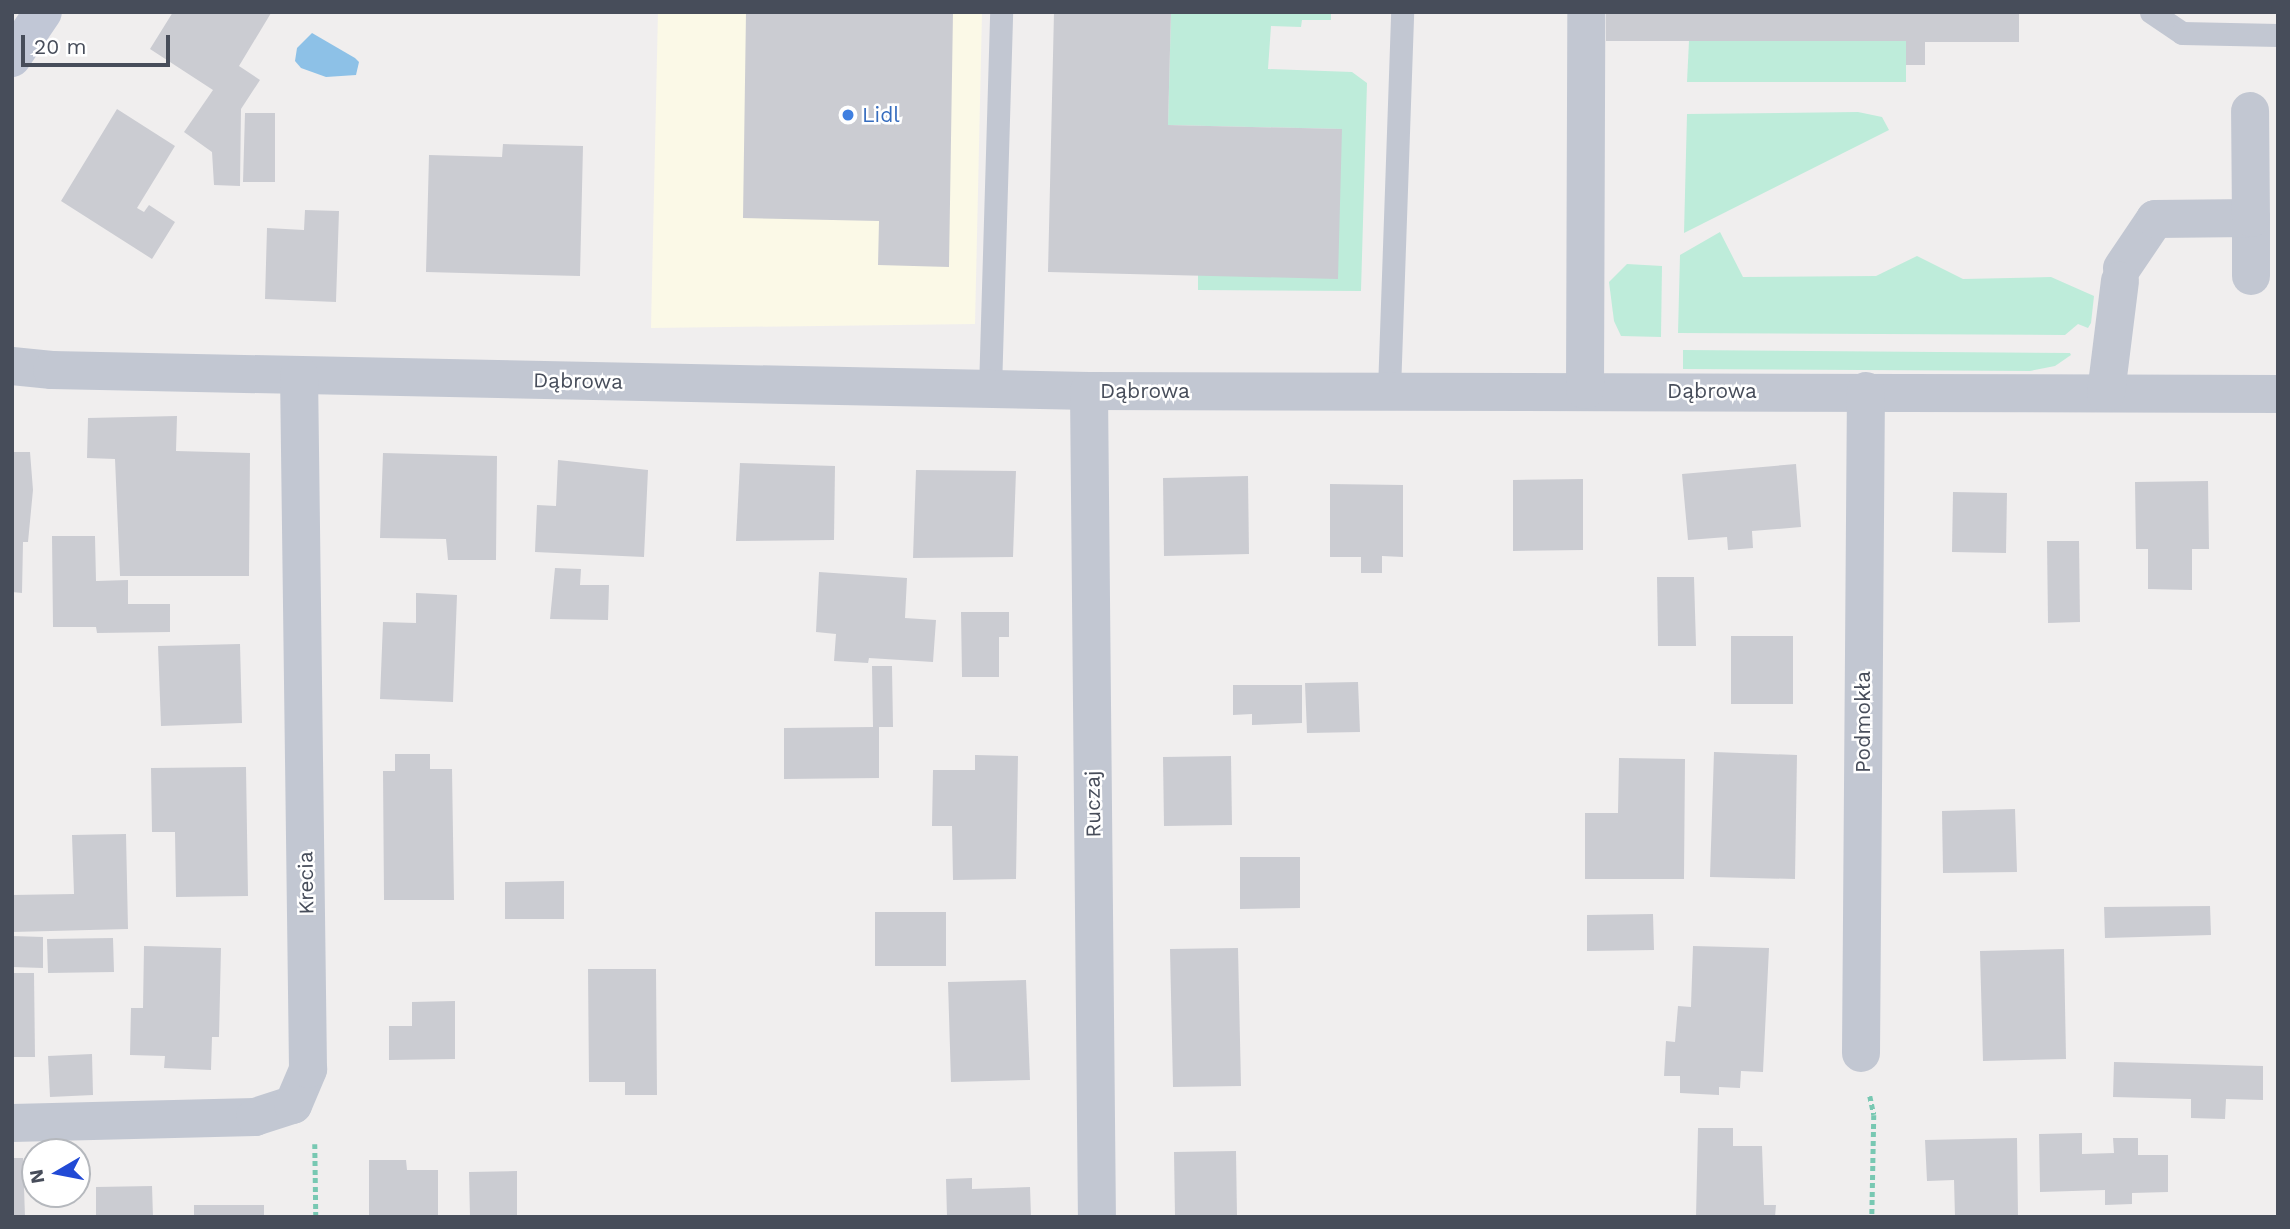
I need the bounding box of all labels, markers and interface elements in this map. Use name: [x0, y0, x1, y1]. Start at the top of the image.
scale bar: [24, 21, 173, 65]
text: 20 m: [34, 34, 86, 59]
place label: Lidl: [862, 102, 900, 128]
marker: Lidl: [840, 107, 856, 123]
street label: Dąbrowa: [533, 368, 623, 394]
street label: Dąbrowa: [1100, 378, 1190, 404]
street label: Dąbrowa: [1667, 378, 1757, 404]
street label: Podmokła: [1850, 671, 1876, 773]
street label: Ruczaj: [1080, 770, 1106, 838]
street label: Krecia: [293, 851, 319, 915]
north arrow: [21, 1138, 91, 1208]
text: N: [24, 1167, 49, 1185]

